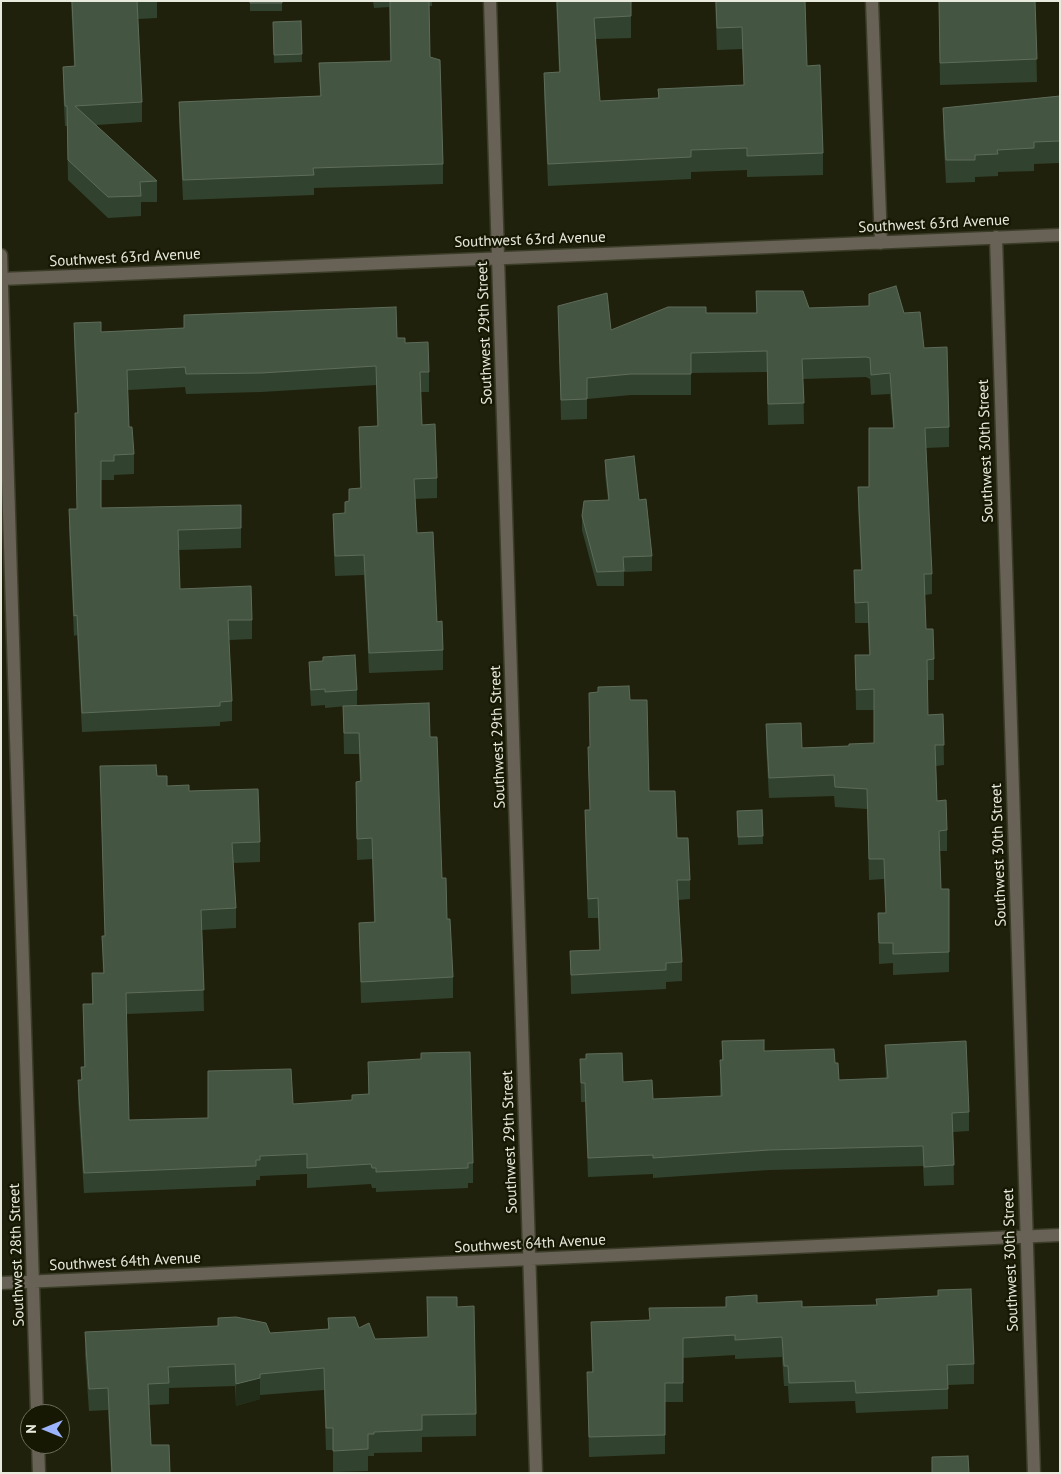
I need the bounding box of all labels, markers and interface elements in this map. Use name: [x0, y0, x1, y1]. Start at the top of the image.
street label: Southwest 63rd Avenue: [858, 211, 1010, 237]
street label: Southwest 63rd Avenue: [454, 228, 606, 252]
street label: Southwest 63rd Avenue: [49, 245, 201, 271]
street label: Southwest 29th Street: [474, 261, 496, 405]
street label: Southwest 30th Street: [975, 379, 997, 523]
street label: Southwest 29th Street: [487, 665, 509, 809]
street label: Southwest 30th Street: [988, 783, 1010, 927]
street label: Southwest 29th Street: [499, 1070, 521, 1214]
street label: Southwest 28th Street: [6, 1183, 28, 1327]
street label: Southwest 30th Street: [1000, 1188, 1022, 1332]
street label: Southwest 64th Avenue: [454, 1231, 606, 1257]
street label: Southwest 64th Avenue: [49, 1249, 201, 1275]
north arrow: [20, 1404, 70, 1454]
text: N: [22, 1424, 40, 1434]

